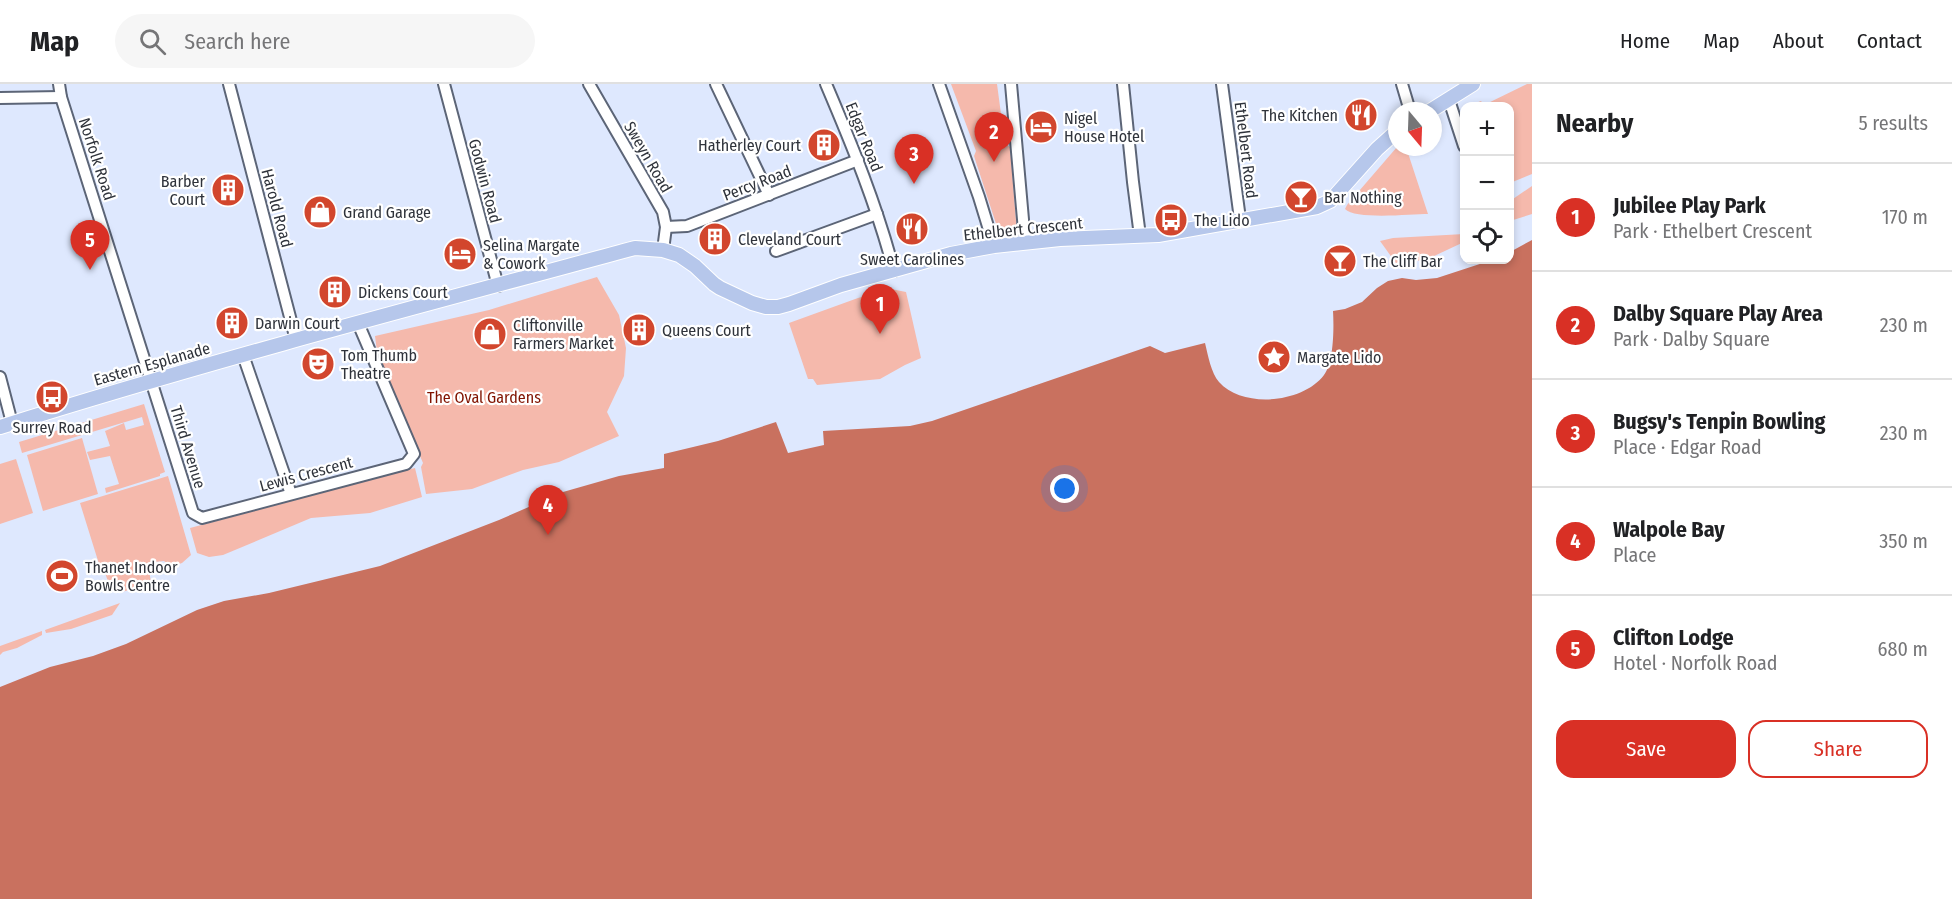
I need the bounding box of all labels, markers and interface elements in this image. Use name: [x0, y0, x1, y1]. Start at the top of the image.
search box: [115, 14, 535, 68]
text: Map: [30, 25, 79, 58]
icon: search: [136, 25, 169, 58]
text: Search here: [184, 28, 290, 55]
text: Home: [1620, 28, 1670, 54]
text: Map: [1703, 28, 1740, 54]
text: About: [1773, 28, 1824, 54]
text: Contact: [1857, 28, 1922, 54]
restaurant icon: The Kitchen: [1343, 97, 1379, 133]
street label: Edgar Road: [841, 99, 887, 175]
street label: Ethelbert Road: [1231, 101, 1261, 199]
north arrow: [1388, 102, 1442, 156]
map controls: [1460, 102, 1514, 264]
button: +: [1460, 102, 1514, 156]
place label: The Kitchen: [1261, 106, 1338, 125]
text: Nearby: [1556, 108, 1633, 139]
hotel icon: Nigel House Hotel: [1023, 109, 1059, 145]
place label: Nigel House Hotel: [1064, 109, 1144, 146]
text: 5 results: [1858, 111, 1928, 135]
pin: 2: [974, 112, 1014, 162]
street label: Norfolk Road: [75, 115, 119, 203]
street label: Sweyn Road: [620, 118, 676, 196]
building icon: Hatherley Court: [806, 127, 842, 163]
pin: 3: [894, 135, 934, 184]
place label: Hatherley Court: [698, 136, 802, 155]
street label: Godwin Road: [465, 137, 505, 225]
button: −: [1460, 156, 1514, 210]
street label: Percy Road: [720, 161, 794, 205]
street label: Harold Road: [257, 167, 297, 249]
place label: Barber Court: [161, 172, 206, 209]
building icon: Barber Court: [210, 172, 246, 208]
bar icon: Bar Nothing: [1283, 179, 1319, 215]
place label: Bar Nothing: [1324, 188, 1402, 207]
text: Jubilee Play Park: [1613, 192, 1766, 219]
shop icon: Grand Garage: [302, 194, 338, 230]
bus stop icon: The Lido: [1153, 202, 1189, 238]
place label: Grand Garage: [343, 203, 431, 222]
text: 1: [1571, 205, 1580, 229]
text: 170 m: [1882, 205, 1928, 229]
button: locate: [1460, 210, 1514, 264]
restaurant icon: Sweet Carolines: [894, 211, 930, 247]
place label: The Lido: [1194, 211, 1250, 230]
street label: Ethelbert Crescent: [962, 213, 1084, 245]
text: Park · Ethelbert Crescent: [1613, 219, 1812, 243]
pin: 5: [70, 220, 110, 270]
building icon: Cleveland Court: [697, 221, 733, 257]
place label: Cleveland Court: [738, 230, 842, 249]
hotel icon: Selina Margate & Cowork: [442, 236, 478, 272]
place label: Selina Margate & Cowork: [483, 236, 580, 273]
bar icon: The Cliff Bar: [1322, 243, 1358, 279]
place label: Sweet Carolines: [860, 250, 964, 269]
place label: The Cliff Bar: [1363, 252, 1443, 271]
building icon: Dickens Court: [317, 274, 353, 310]
place label: Dickens Court: [358, 283, 449, 302]
pin: 1: [860, 284, 900, 334]
text: Dalby Square Play Area: [1613, 300, 1823, 327]
building icon: Darwin Court: [214, 305, 250, 341]
building icon: Queens Court: [621, 312, 657, 348]
text: 2: [1571, 313, 1580, 337]
text: 230 m: [1880, 313, 1928, 337]
place label: Darwin Court: [255, 314, 340, 333]
shop icon: Cliftonville Farmers Market: [472, 316, 508, 352]
place label: Cliftonville Farmers Market: [513, 316, 615, 353]
place label: Queens Court: [662, 321, 751, 340]
text: Park · Dalby Square: [1613, 327, 1770, 351]
street label: Eastern Esplanade: [92, 338, 212, 390]
place icon: Margate Lido: [1256, 339, 1292, 375]
theatre icon: Tom Thumb Theatre: [300, 346, 336, 382]
place label: Tom Thumb Theatre: [341, 346, 417, 383]
place label: Margate Lido: [1297, 348, 1381, 367]
bus stop icon: Surrey Road: [34, 379, 70, 415]
park label: The Oval Gardens: [427, 388, 541, 407]
street label: Third Avenue: [166, 403, 210, 491]
text: Bugsy's Tenpin Bowling: [1613, 408, 1826, 435]
place label: Surrey Road: [13, 418, 91, 437]
text: 3: [1571, 421, 1580, 445]
text: 230 m: [1880, 421, 1928, 445]
text: Place · Edgar Road: [1613, 435, 1762, 459]
street label: Lewis Crescent: [257, 452, 355, 496]
your location: [1050, 474, 1079, 503]
pin: 4: [528, 486, 568, 535]
text: Walpole Bay: [1613, 516, 1725, 543]
text: 4: [1570, 529, 1581, 553]
text: 350 m: [1879, 529, 1928, 553]
text: Place: [1613, 543, 1656, 567]
sports icon: Thanet Indoor Bowls Centre: [44, 558, 80, 594]
place label: Thanet Indoor Bowls Centre: [85, 558, 178, 595]
text: Clifton Lodge: [1613, 624, 1734, 651]
text: 5: [1571, 637, 1580, 661]
text: 680 m: [1878, 637, 1928, 661]
text: Hotel · Norfolk Road: [1613, 651, 1778, 675]
button: Save: [1556, 720, 1736, 778]
button: Share: [1748, 720, 1928, 778]

